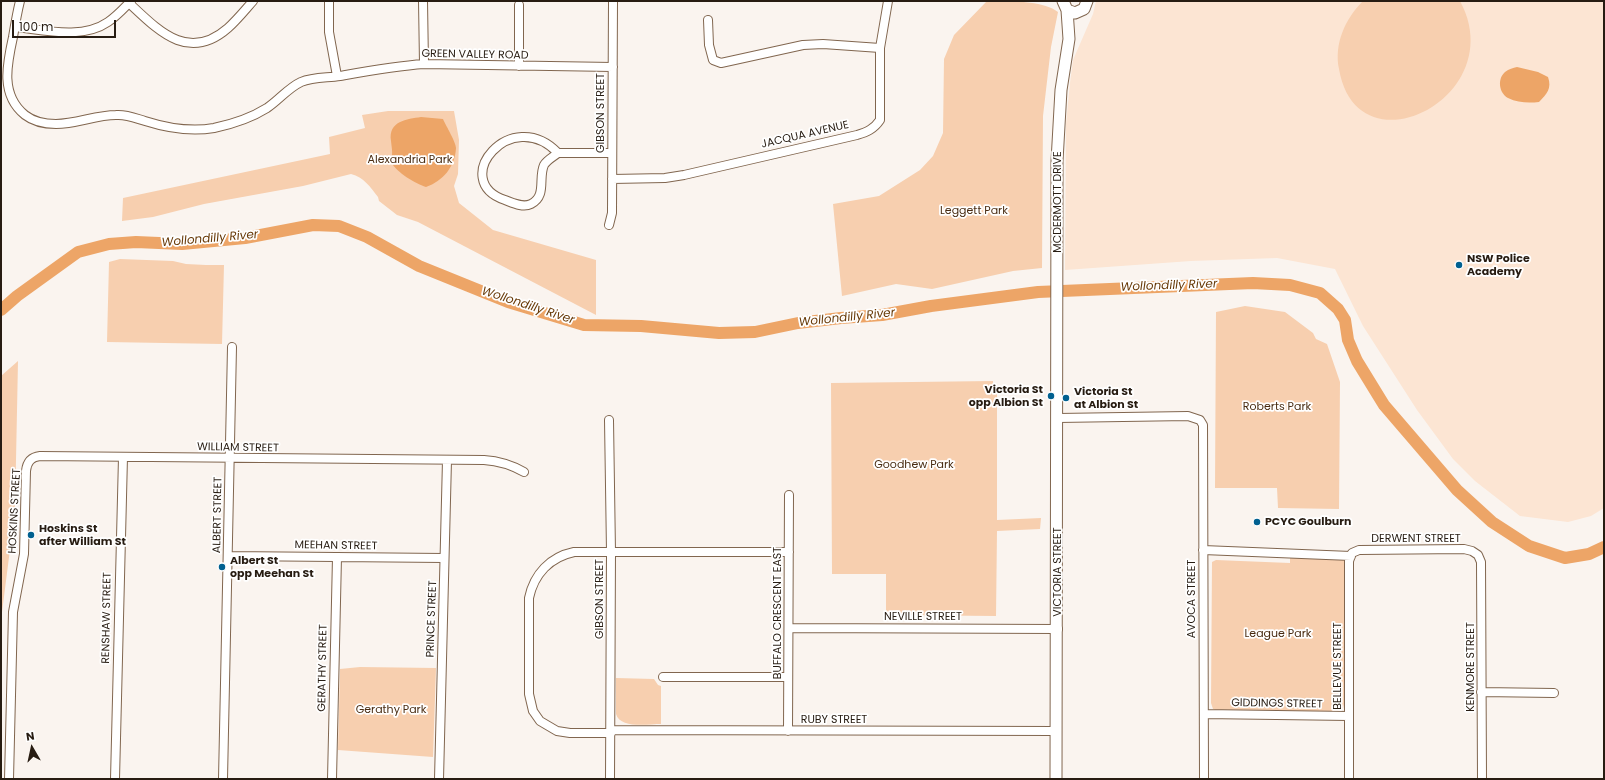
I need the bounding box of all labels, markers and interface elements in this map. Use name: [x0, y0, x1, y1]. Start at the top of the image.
scale bar: [14, 12, 118, 38]
text: 100 m: [19, 18, 53, 35]
street label: GREEN VALLEY ROAD: [421, 47, 529, 63]
street label: GIBSON STREET: [594, 73, 608, 153]
street label: JACQUA AVENUE: [760, 119, 850, 151]
street label: MCDERMOTT DRIVE: [1051, 151, 1065, 253]
park label: Alexandria Park: [368, 153, 452, 167]
park label: Leggett Park: [940, 204, 1008, 218]
water label: Wollondilly River: [161, 228, 259, 250]
place label: NSW Police Academy: [1467, 252, 1530, 278]
marker: NSW Police Academy: [1454, 260, 1464, 270]
water label: Wollondilly River: [1120, 277, 1218, 295]
water label: Wollondilly River: [480, 284, 576, 328]
water label: Wollondilly River: [798, 306, 896, 330]
place label: Victoria St opp Albion St: [969, 383, 1043, 409]
place label: Victoria St at Albion St: [1074, 385, 1138, 411]
marker: Victoria St opp Albion St: [1046, 391, 1056, 401]
marker: Victoria St at Albion St: [1061, 393, 1071, 403]
park label: Roberts Park: [1243, 400, 1311, 414]
street label: WILLIAM STREET: [197, 441, 279, 455]
park label: Goodhew Park: [874, 458, 954, 472]
street label: HOSKINS STREET: [6, 468, 24, 554]
street label: ALBERT STREET: [211, 477, 225, 553]
place label: PCYC Goulburn: [1265, 515, 1351, 529]
marker: PCYC Goulburn: [1252, 517, 1262, 527]
place label: Hoskins St after William St: [39, 522, 126, 548]
street label: VICTORIA STREET: [1051, 527, 1065, 617]
marker: Hoskins St after William St: [26, 530, 36, 540]
street label: DERWENT STREET: [1371, 532, 1461, 546]
street label: MEEHAN STREET: [294, 539, 378, 553]
street label: BUFFALO CRESCENT EAST: [771, 547, 785, 679]
place label: Albert St opp Meehan St: [230, 554, 314, 580]
street label: GIBSON STREET: [593, 559, 607, 639]
street label: AVOCA STREET: [1185, 560, 1199, 638]
marker: Albert St opp Meehan St: [217, 562, 227, 572]
street label: RENSHAW STREET: [100, 572, 114, 664]
street label: PRINCE STREET: [424, 580, 440, 658]
street label: NEVILLE STREET: [884, 610, 962, 624]
street label: BELLEVUE STREET: [1331, 622, 1345, 710]
street label: KENMORE STREET: [1464, 622, 1478, 712]
street label: GERATHY STREET: [316, 624, 330, 712]
park label: League Park: [1245, 627, 1311, 641]
street label: GIDDINGS STREET: [1231, 697, 1323, 711]
park label: Gerathy Park: [356, 703, 426, 717]
street label: RUBY STREET: [801, 713, 867, 727]
north arrow: [12, 728, 52, 768]
text: N: [25, 728, 35, 745]

